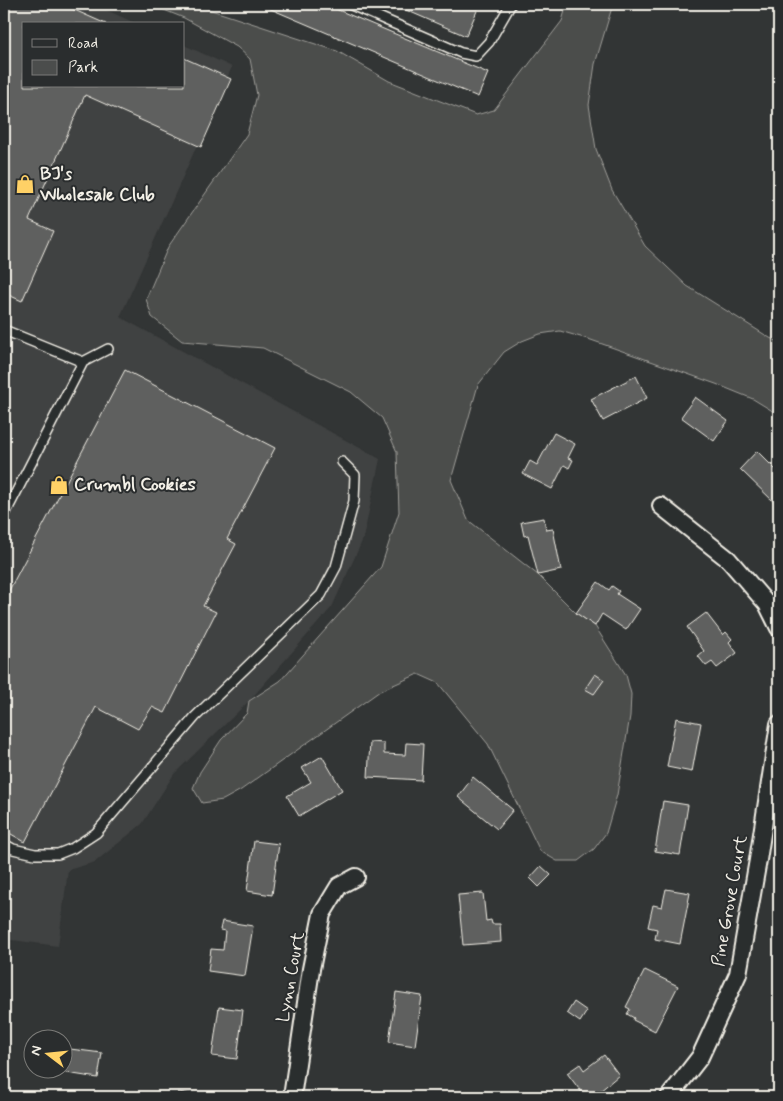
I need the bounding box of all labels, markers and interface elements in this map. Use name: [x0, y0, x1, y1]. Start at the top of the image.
legend: [22, 22, 185, 88]
text: Road: [68, 34, 98, 54]
text: Park: [68, 58, 98, 78]
place label: BJ's Wholesale Club: [39, 162, 155, 207]
shop icon: BJ's Wholesale Club: [14, 173, 36, 195]
place label: Crumbl Cookies: [74, 473, 196, 497]
shop icon: Crumbl Cookies: [48, 474, 70, 496]
street label: Pine Grove Court: [707, 833, 753, 969]
street label: Lynn Court: [271, 930, 311, 1024]
north arrow: [22, 1028, 72, 1078]
text: N: [27, 1044, 46, 1058]

